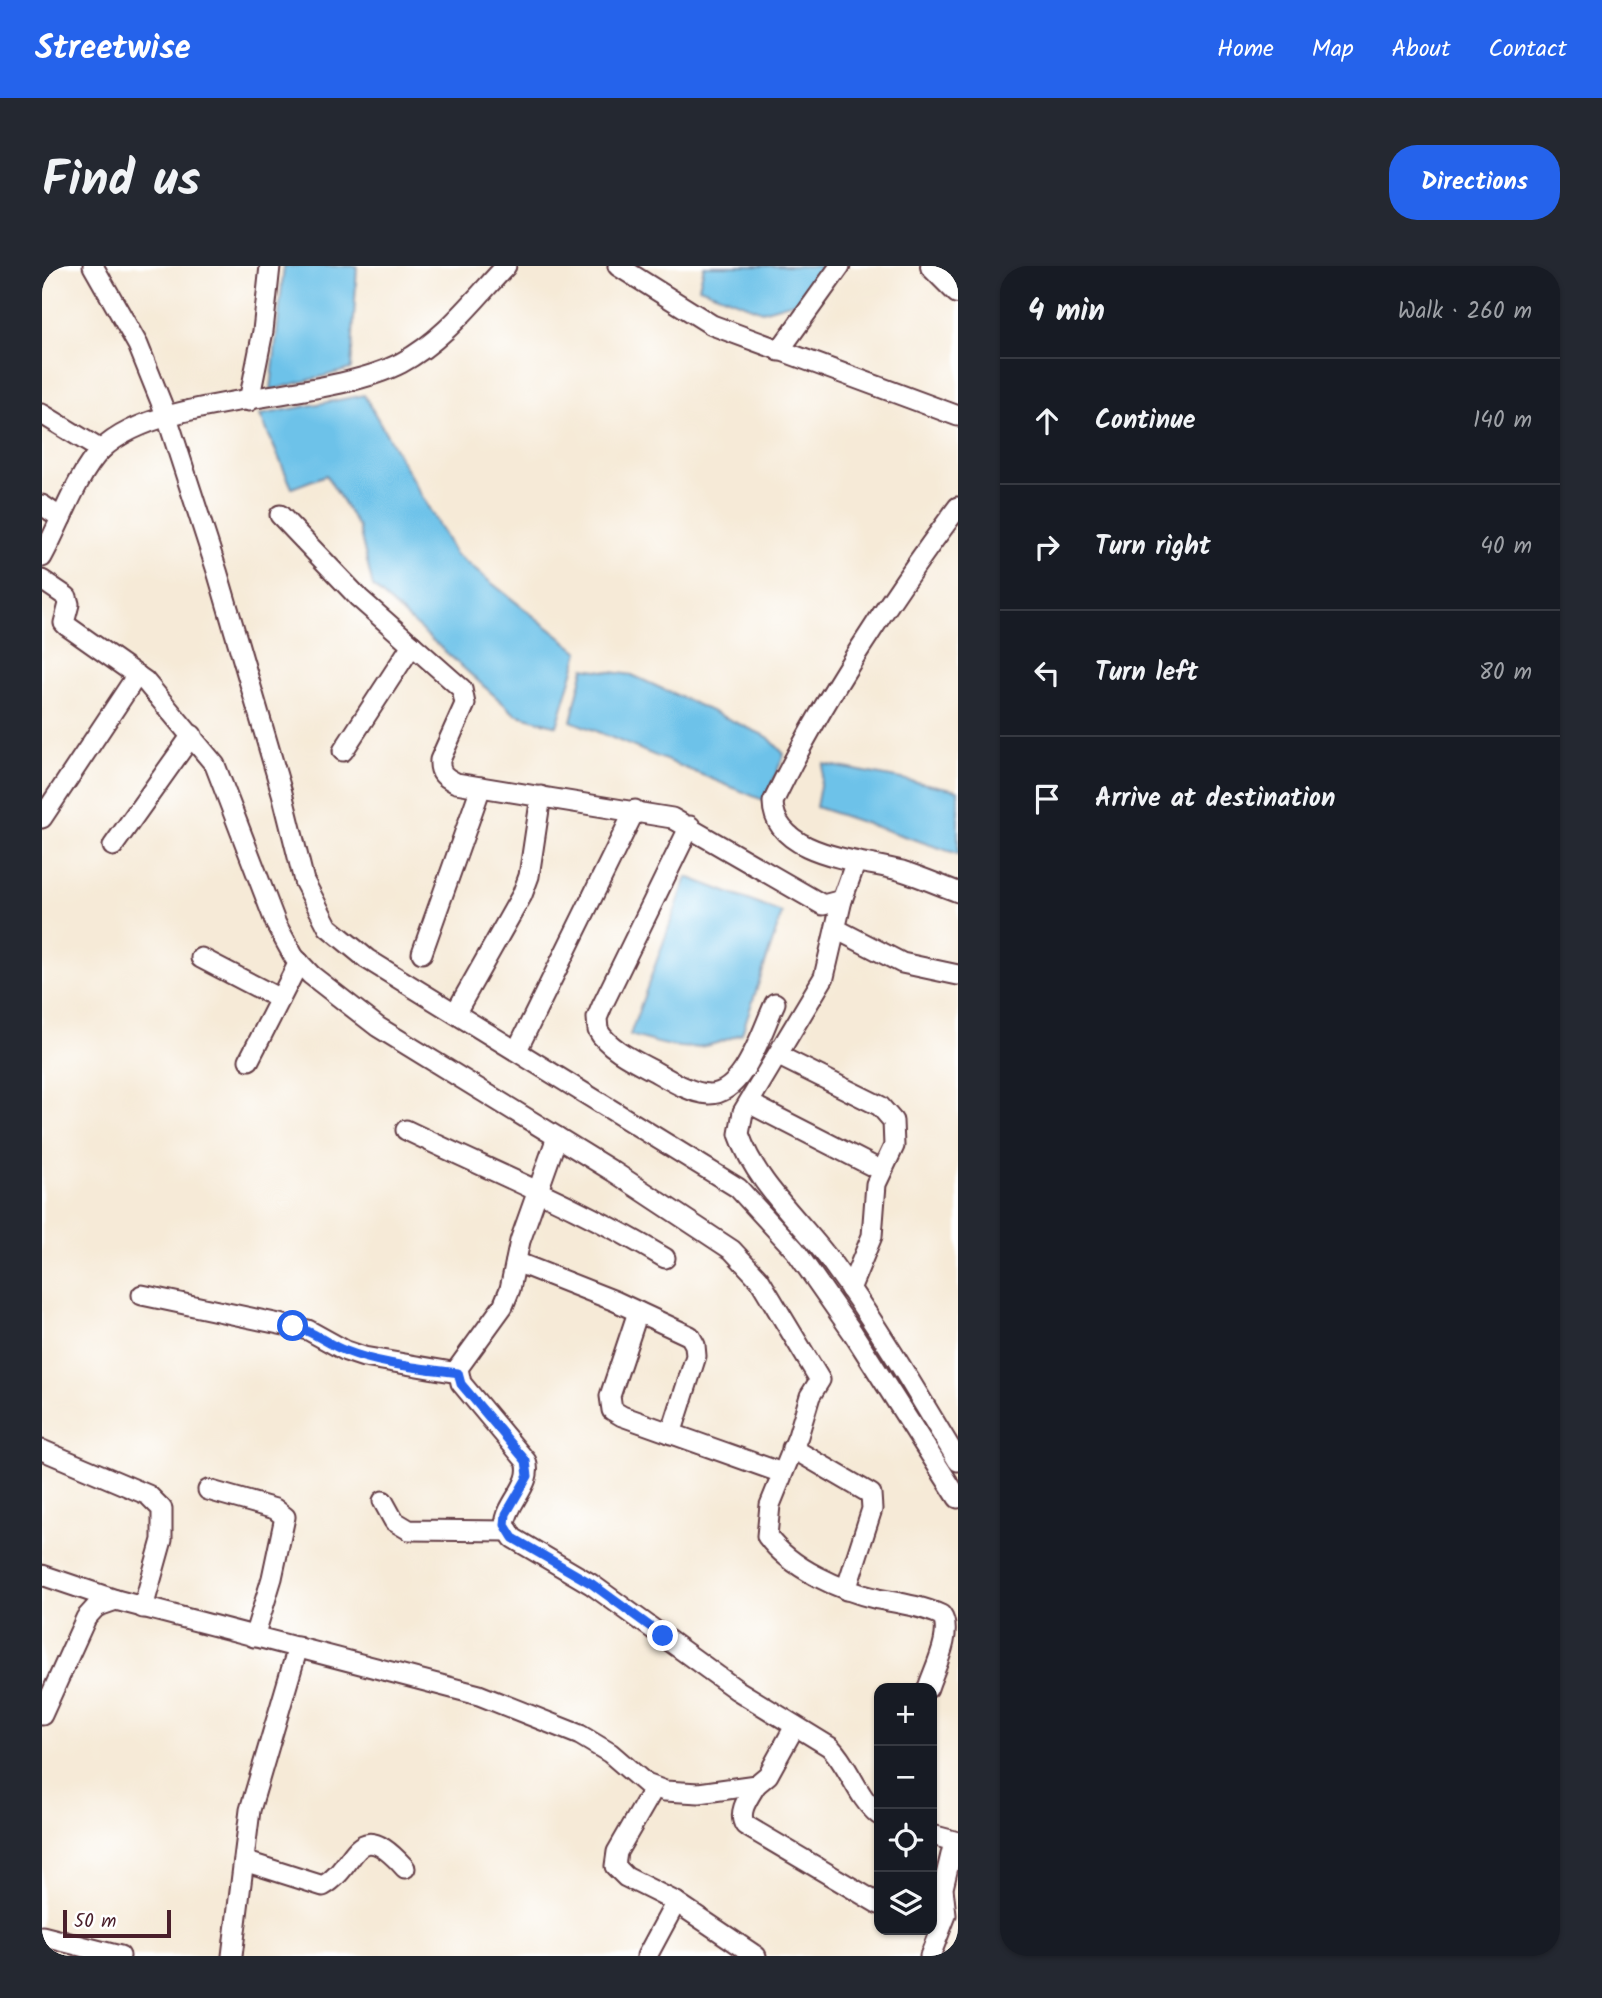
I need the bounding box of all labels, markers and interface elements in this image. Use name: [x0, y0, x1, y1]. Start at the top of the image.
text: Streetwise: [35, 23, 191, 76]
text: Home: [1217, 30, 1274, 69]
text: Map: [1312, 30, 1354, 69]
text: About: [1392, 30, 1450, 69]
text: Contact: [1488, 30, 1567, 69]
text: Find us: [42, 143, 200, 221]
button: Directions: [1389, 145, 1560, 220]
text: 4 min: [1028, 288, 1105, 336]
text: Walk · 260 m: [1398, 294, 1532, 330]
text: Continue: [1095, 400, 1196, 442]
icon: ahead: [1028, 402, 1066, 440]
text: 140 m: [1473, 403, 1532, 439]
text: Turn right: [1095, 526, 1211, 568]
icon: right: [1028, 528, 1066, 566]
text: 40 m: [1480, 529, 1532, 565]
text: Turn left: [1095, 652, 1198, 694]
icon: left: [1028, 654, 1066, 692]
text: 80 m: [1479, 655, 1532, 691]
text: Arrive at destination: [1095, 778, 1335, 820]
icon: arrive: [1028, 780, 1066, 818]
route start: [277, 1310, 308, 1341]
route end: [647, 1620, 678, 1651]
map controls: [874, 1683, 937, 1935]
button: +: [874, 1683, 937, 1746]
button: −: [874, 1746, 937, 1809]
button: locate: [874, 1809, 937, 1872]
button: layers: [874, 1872, 937, 1935]
scale bar: [63, 1907, 172, 1939]
text: 50 m: [74, 1907, 116, 1937]

